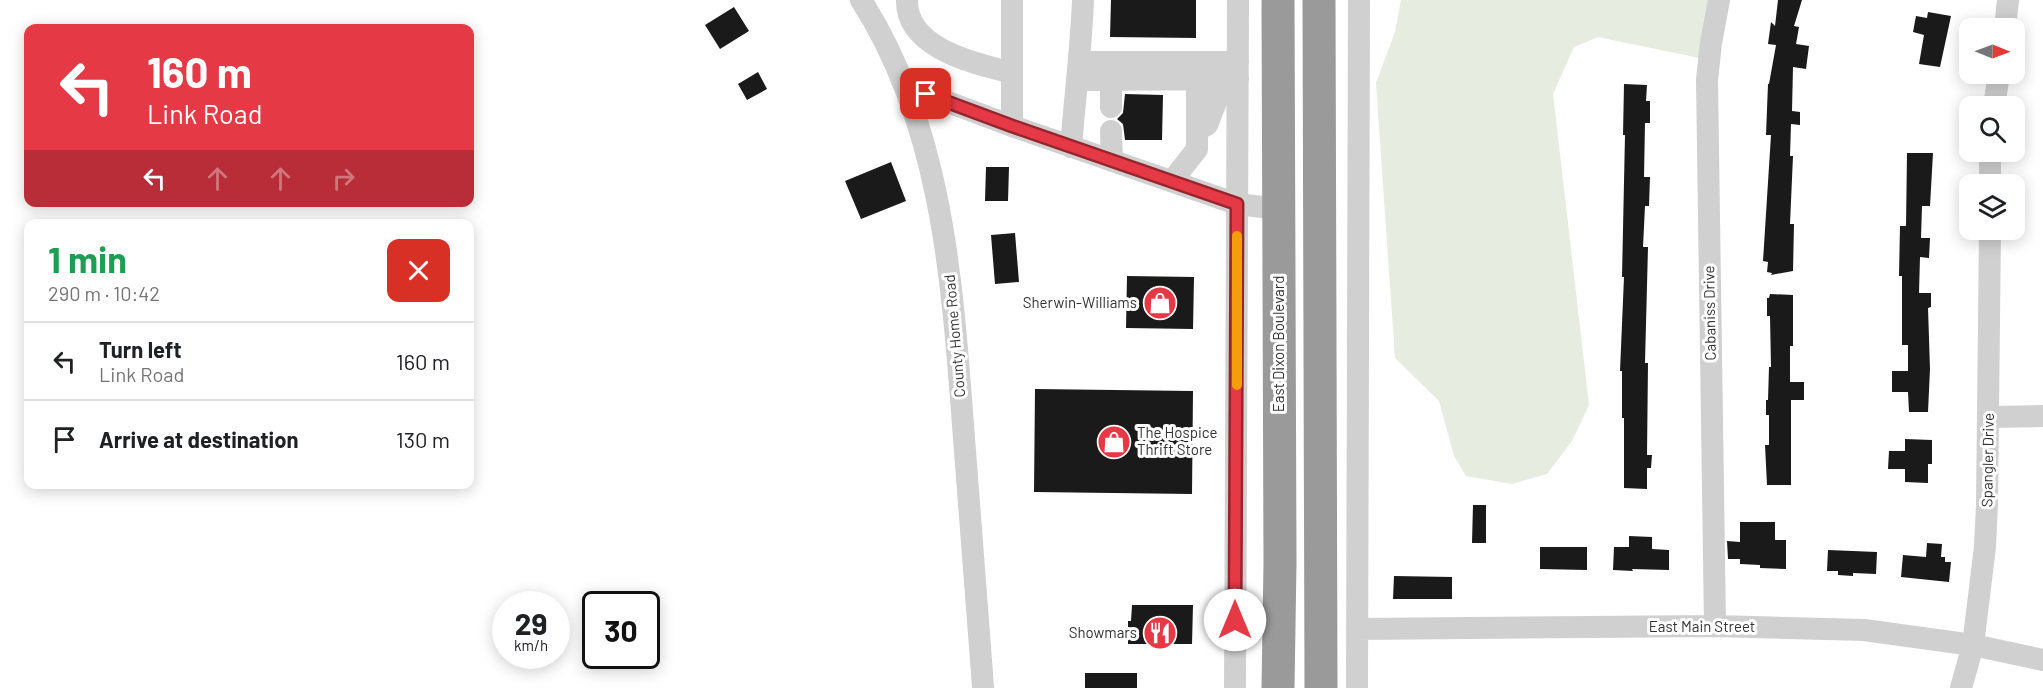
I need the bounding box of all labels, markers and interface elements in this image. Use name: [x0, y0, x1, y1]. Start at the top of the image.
north arrow: [1959, 18, 2025, 84]
map controls: [1959, 18, 2025, 240]
text: 160 m: [147, 46, 252, 96]
icon: left: [48, 48, 126, 126]
pin: [900, 68, 951, 119]
icon: arrive: [909, 77, 942, 110]
button: search: [1959, 96, 2025, 162]
text: Link Road: [147, 97, 262, 129]
icon: left: [138, 162, 171, 195]
icon: ahead: [201, 162, 234, 195]
icon: ahead: [264, 162, 297, 195]
icon: right: [327, 162, 360, 195]
button: layers: [1959, 174, 2025, 240]
text: 1 min: [48, 237, 127, 280]
button: close: [387, 239, 450, 302]
street label: Cabaniss Drive: [1699, 265, 1719, 361]
street label: County Home Road: [940, 274, 968, 398]
street label: East Dixon Boulevard: [1269, 276, 1287, 412]
text: 290 m · 10:42: [48, 281, 160, 305]
shop icon: Sherwin-Williams: [1142, 285, 1178, 321]
place label: Sherwin-Williams: [1023, 293, 1137, 311]
text: Turn left: [99, 336, 182, 362]
icon: left: [48, 345, 81, 378]
text: 160 m: [396, 348, 450, 374]
text: Link Road: [99, 362, 184, 386]
street label: Spangler Drive: [1977, 413, 1997, 507]
icon: arrive: [48, 423, 81, 456]
place label: The Hospice Thrift Store: [1137, 423, 1218, 458]
shop icon: The Hospice Thrift Store: [1096, 424, 1132, 460]
text: Arrive at destination: [99, 426, 298, 452]
text: 130 m: [396, 426, 450, 452]
position arrow: [1203, 588, 1267, 652]
speed limit sign: 30: [582, 591, 660, 669]
text: 29: [515, 605, 547, 641]
restaurant icon: Showmars: [1142, 615, 1178, 651]
street label: East Main Street: [1649, 617, 1755, 635]
place label: Showmars: [1069, 623, 1137, 641]
text: km/h: [514, 636, 548, 654]

